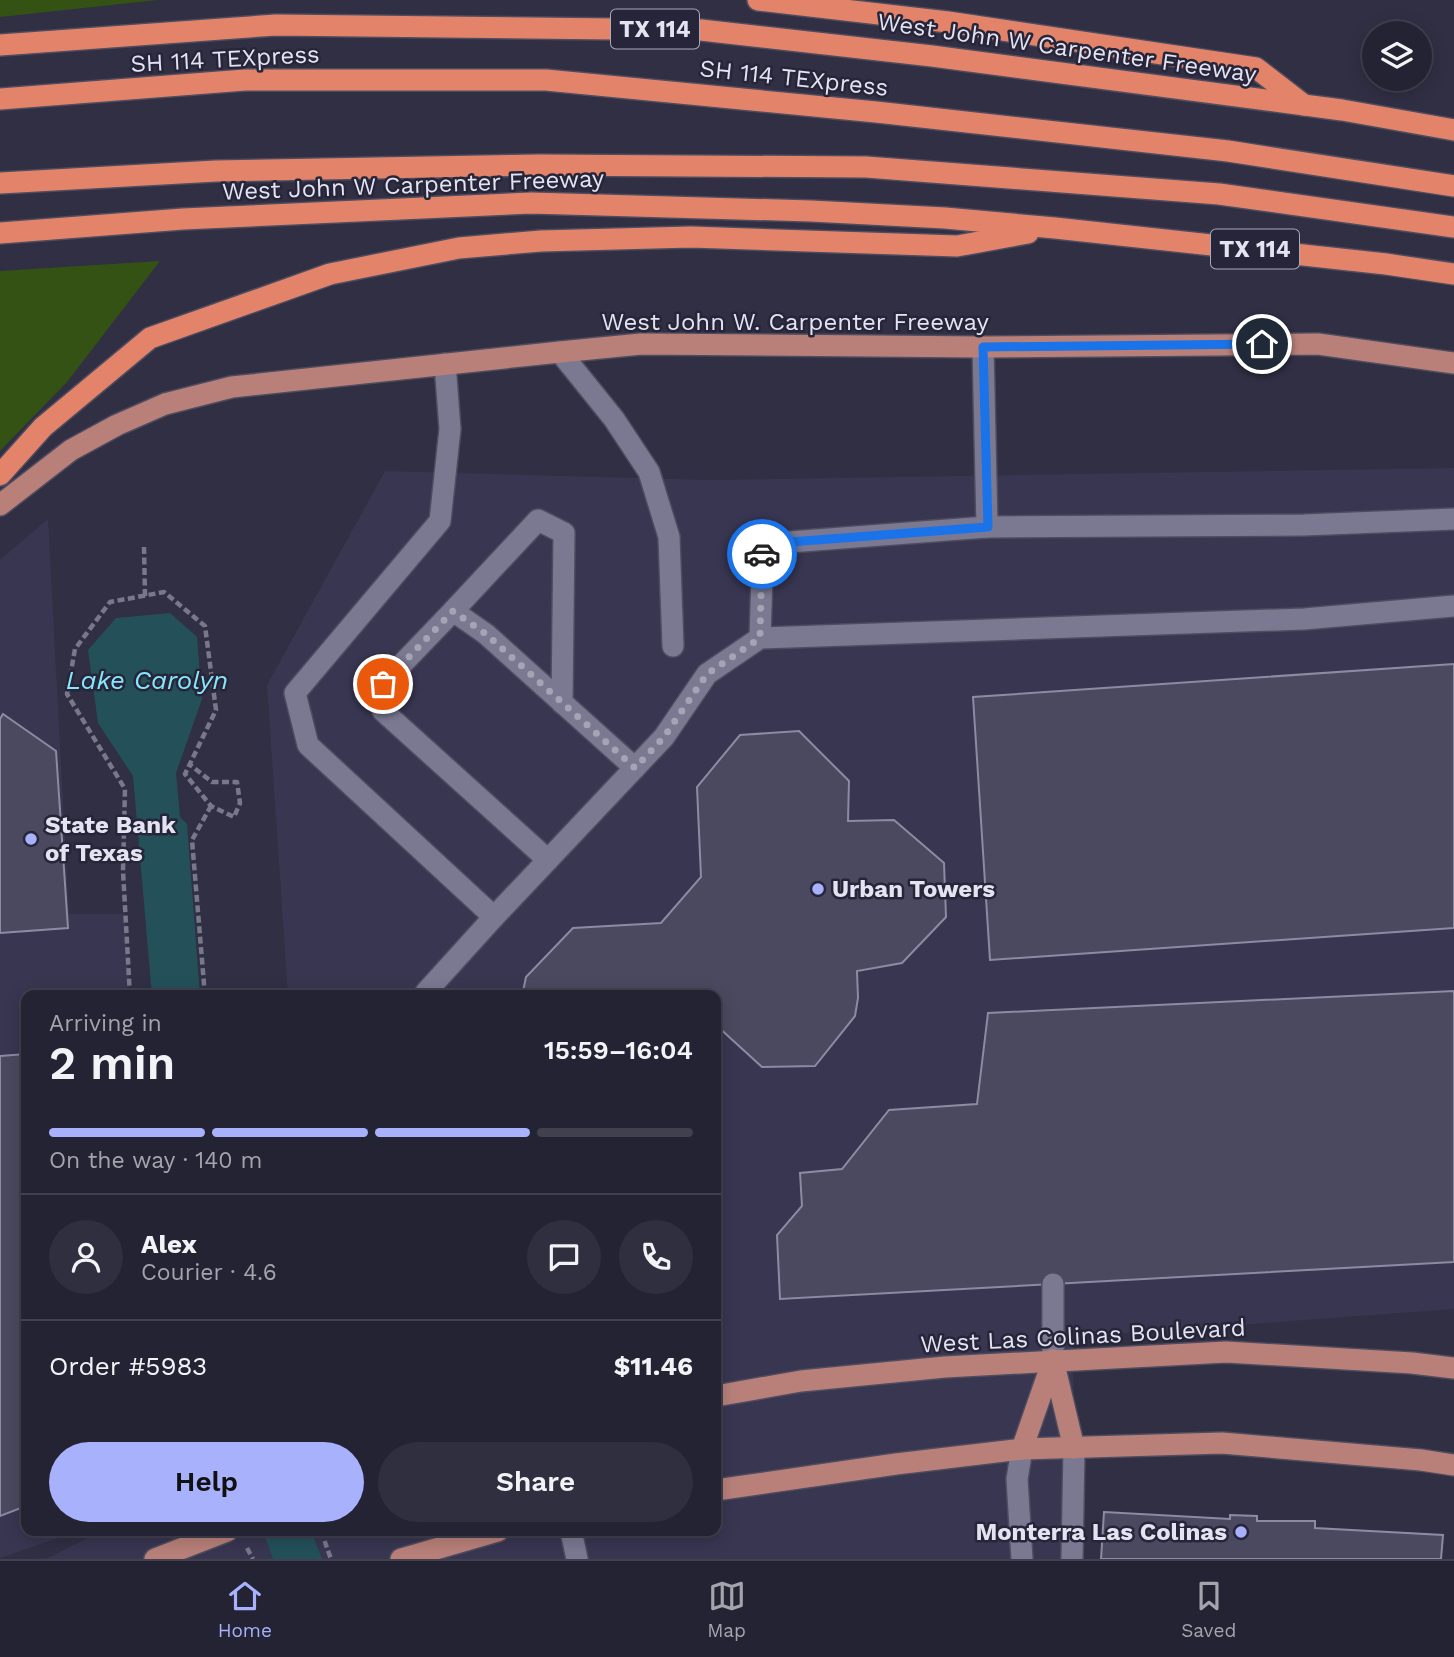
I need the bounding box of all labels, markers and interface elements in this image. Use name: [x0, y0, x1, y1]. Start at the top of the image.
street label: West John W Carpenter Freeway: [876, 8, 1259, 89]
road number: TX 114: [611, 10, 699, 48]
map controls: [1362, 21, 1432, 91]
button: layers: [1362, 21, 1432, 91]
street label: SH 114 TEXpress: [130, 40, 320, 78]
street label: SH 114 TEXpress: [698, 54, 890, 102]
street label: West John W Carpenter Freeway: [221, 164, 605, 206]
road number: TX 114: [1211, 230, 1299, 268]
street label: West John W. Carpenter Freeway: [601, 308, 989, 336]
pin: [1232, 314, 1292, 374]
icon: home: [1243, 325, 1281, 363]
courier: [727, 519, 797, 589]
icon: car: [743, 535, 781, 573]
pin: [353, 654, 413, 714]
water label: Lake Carolyn: [66, 665, 228, 695]
icon: bag: [364, 665, 402, 703]
place label: State Bank of Texas: [45, 811, 176, 867]
marker: State Bank of Texas: [23, 831, 39, 847]
place label: Urban Towers: [832, 875, 995, 903]
marker: Urban Towers: [810, 881, 826, 897]
text: Arriving in: [49, 1010, 162, 1037]
text: 15:59–16:04: [544, 1035, 693, 1065]
text: 2 min: [49, 1036, 175, 1090]
text: On the way · 140 m: [49, 1147, 262, 1174]
button: person: [49, 1220, 123, 1294]
button: chat: [527, 1220, 601, 1294]
button: phone: [619, 1220, 693, 1294]
text: Alex: [141, 1229, 197, 1259]
text: Courier · 4.6: [141, 1259, 277, 1286]
street label: West Las Colinas Boulevard: [920, 1313, 1246, 1359]
text: Order #5983: [49, 1351, 207, 1381]
text: $11.46: [614, 1351, 693, 1381]
button: Help: [49, 1442, 364, 1522]
button: Share: [378, 1442, 693, 1522]
place label: Monterra Las Colinas: [975, 1518, 1227, 1546]
marker: Monterra Las Colinas: [1233, 1524, 1249, 1540]
tab: Home: [218, 1577, 272, 1642]
tab: Map: [707, 1577, 746, 1642]
tab: Saved: [1181, 1577, 1236, 1642]

